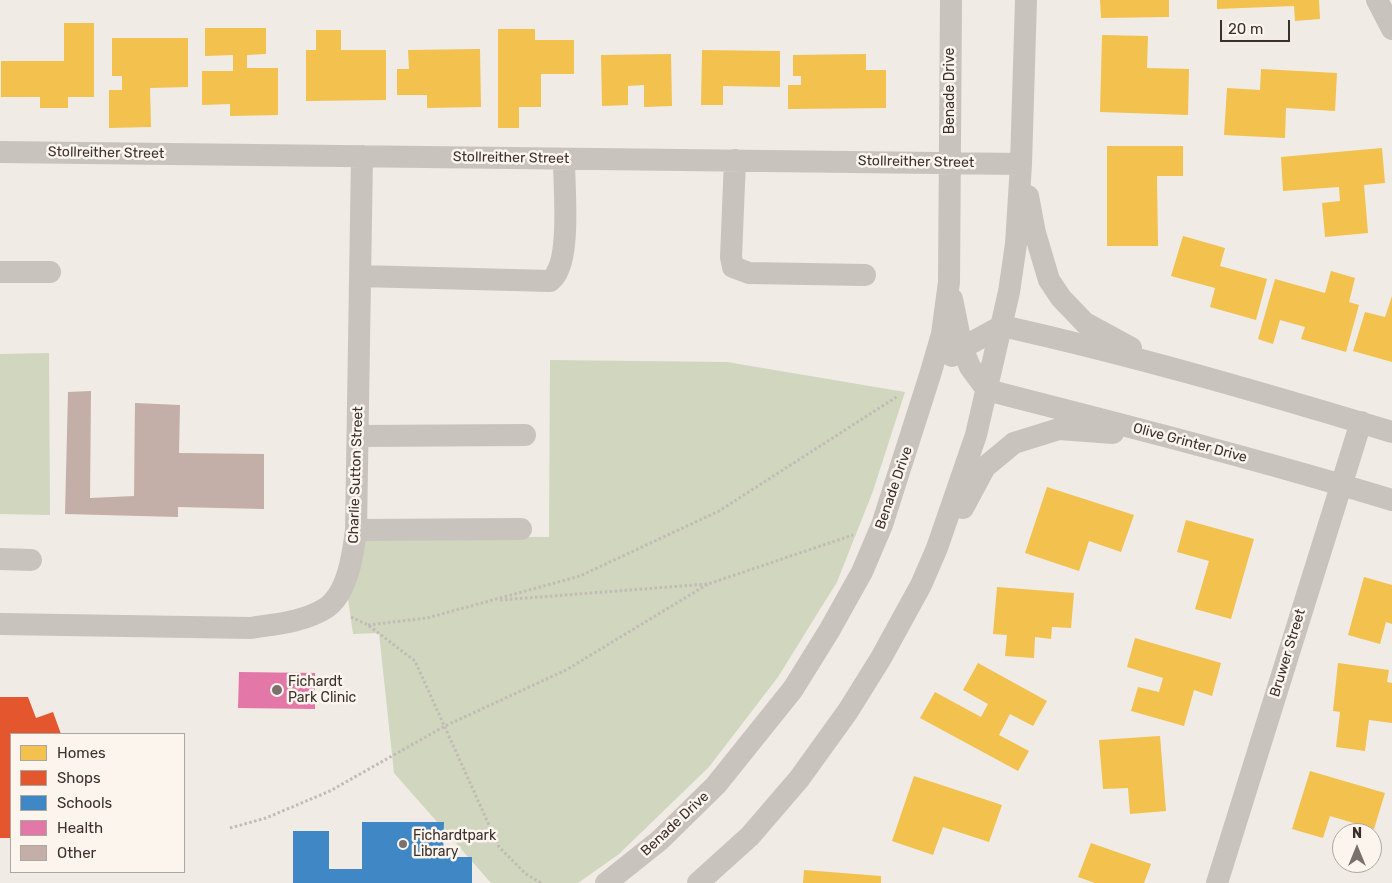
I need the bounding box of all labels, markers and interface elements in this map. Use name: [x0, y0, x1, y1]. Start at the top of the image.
scale bar: [1222, 10, 1292, 42]
text: 20 m: [1228, 20, 1263, 38]
street label: Benade Drive: [942, 48, 958, 134]
street label: Stollreither Street: [48, 144, 164, 162]
street label: Stollreither Street: [453, 149, 569, 167]
street label: Stollreither Street: [858, 153, 974, 171]
street label: Charlie Sutton Street: [345, 406, 367, 544]
street label: Olive Grinter Drive: [1131, 420, 1249, 466]
street label: Benade Drive: [872, 444, 916, 532]
street label: Bruwer Street: [1267, 607, 1309, 699]
place label: Fichardt Park Clinic: [288, 674, 356, 706]
marker: Fichardt Park Clinic: [270, 683, 284, 697]
legend: [10, 733, 185, 873]
text: Homes: [57, 744, 106, 762]
text: Shops: [57, 769, 101, 787]
street label: Benade Drive: [638, 788, 712, 860]
text: Schools: [57, 794, 112, 812]
text: Health: [57, 819, 103, 837]
north arrow: [1332, 823, 1382, 873]
text: N: [1352, 825, 1362, 842]
place label: Fichardtpark Library: [413, 828, 496, 860]
marker: Fichardtpark Library: [397, 838, 409, 850]
text: Other: [57, 844, 96, 862]

